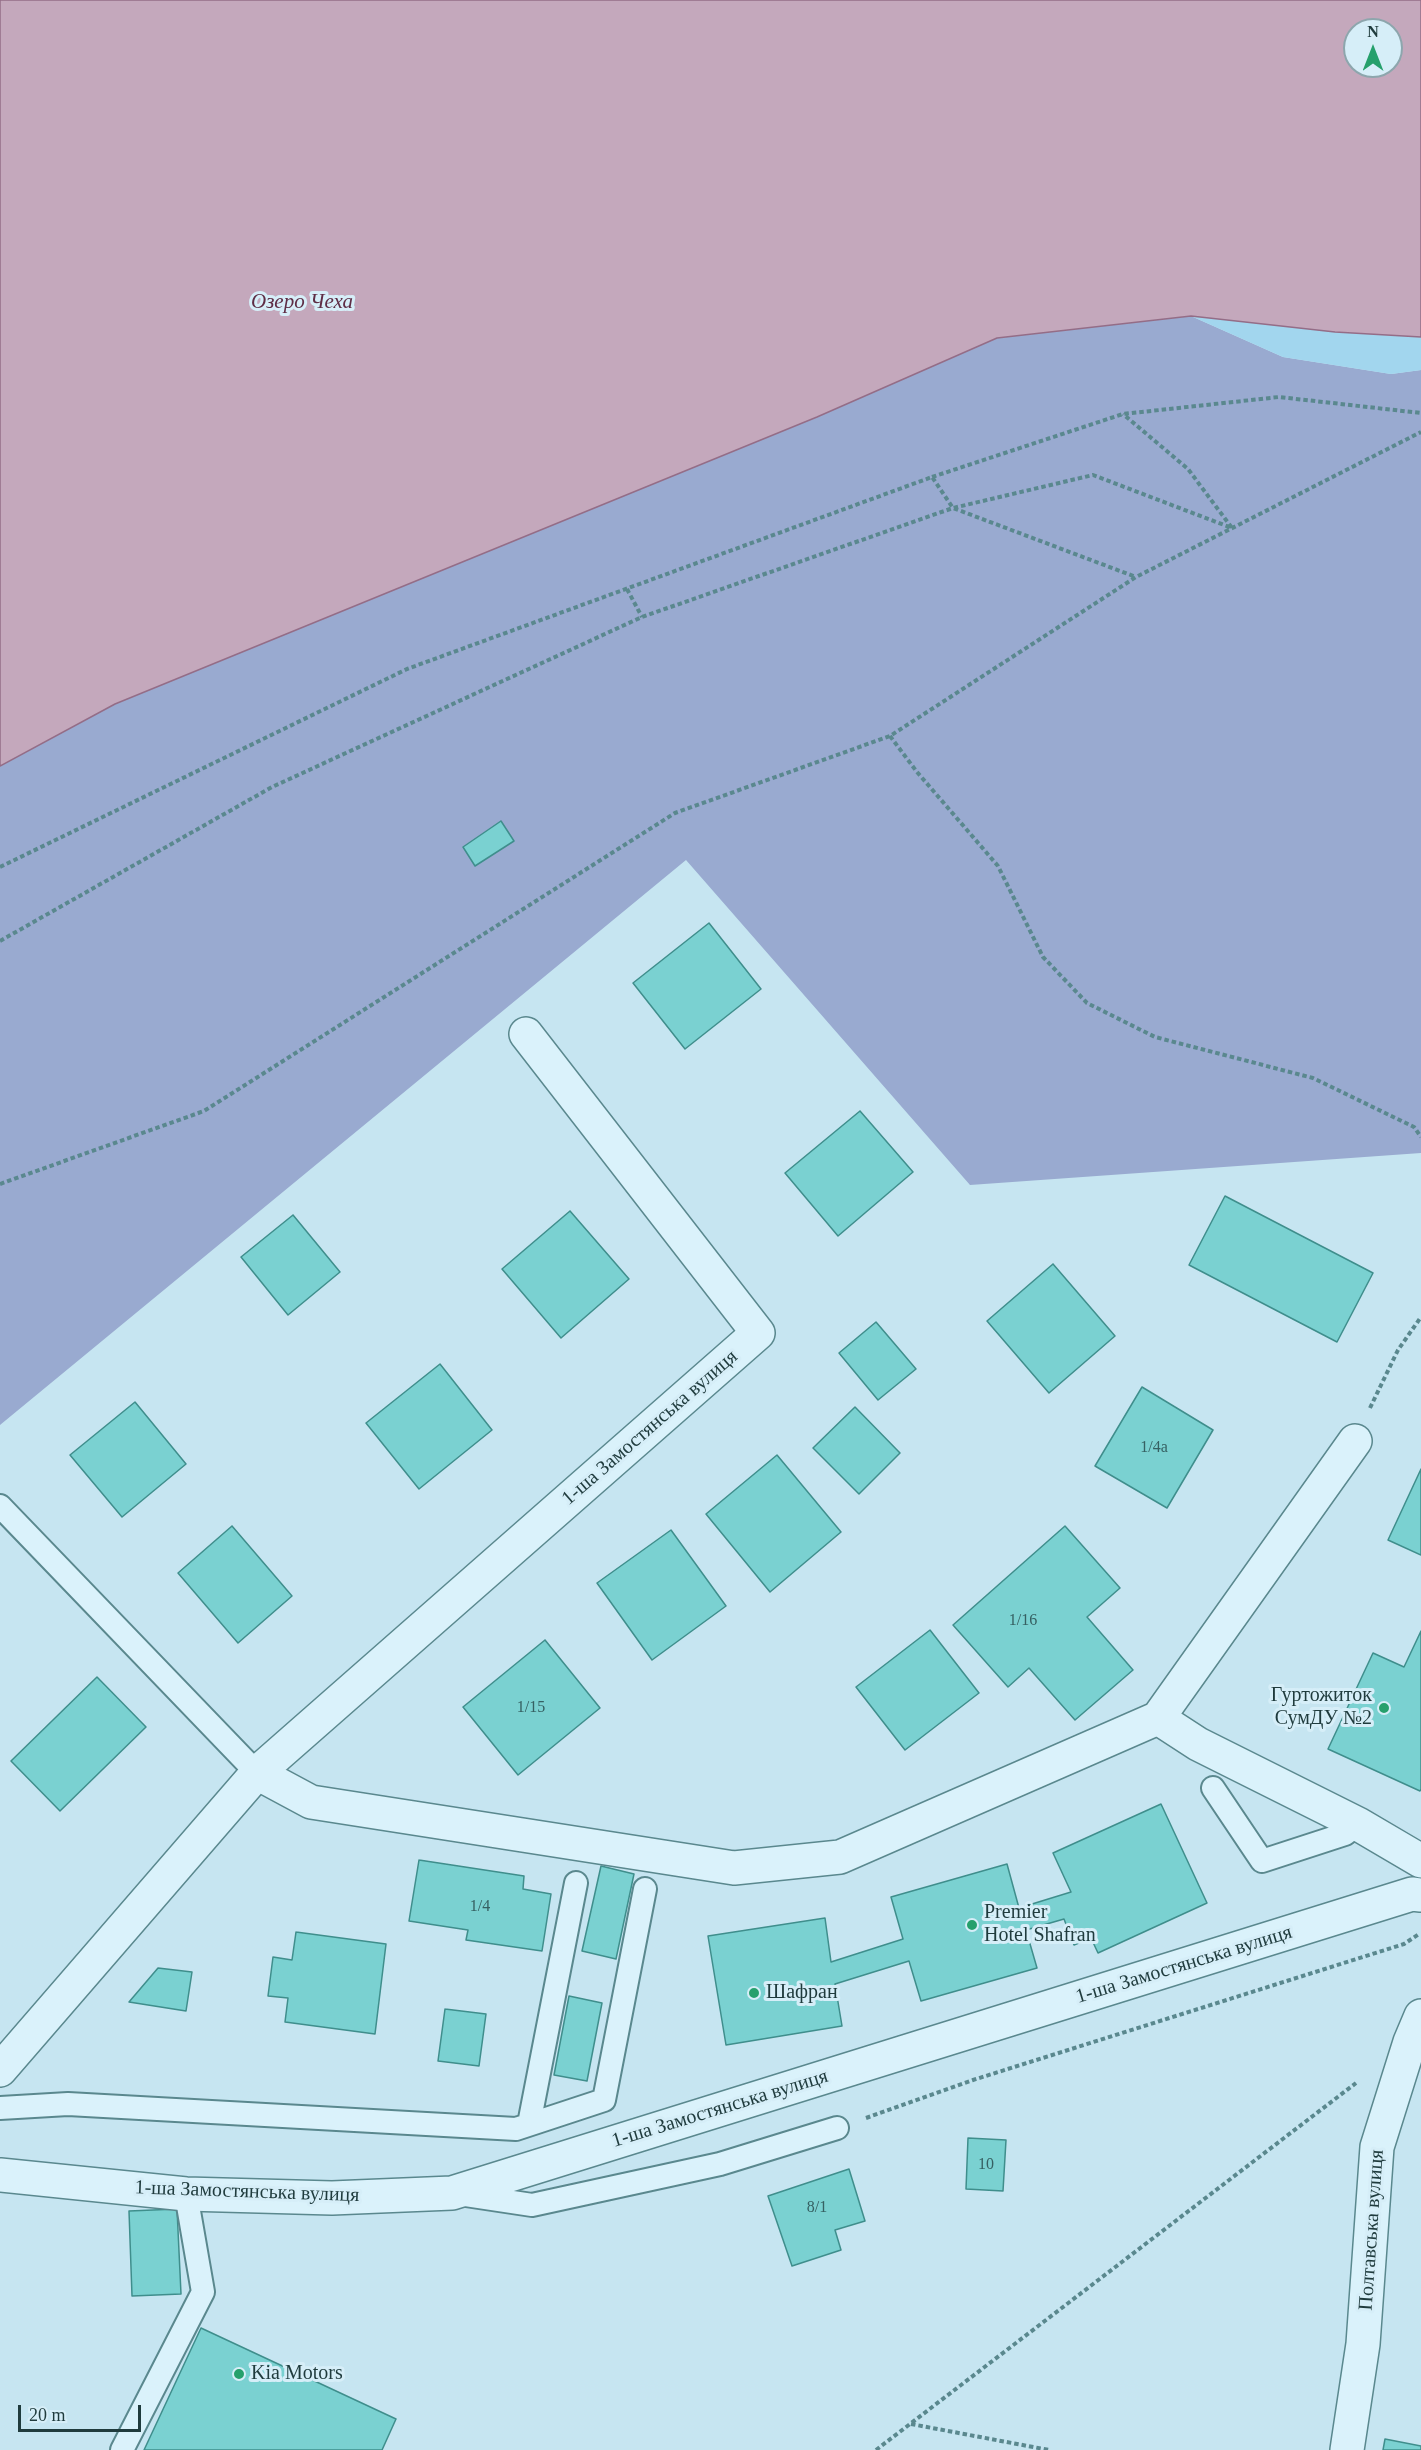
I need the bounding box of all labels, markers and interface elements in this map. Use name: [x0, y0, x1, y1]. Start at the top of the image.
north arrow: [1343, 18, 1403, 78]
text: N: [1367, 23, 1379, 40]
water label: Озеро Чеха: [251, 289, 353, 315]
street label: 1-ша Замостянська вулиця: [557, 1345, 743, 1511]
house number: 1/4а: [1140, 1438, 1168, 1458]
house number: 1/16: [1009, 1611, 1037, 1631]
place label: Гуртожиток СумДУ №2: [1271, 1684, 1372, 1731]
house number: 1/15: [517, 1698, 545, 1718]
marker: Гуртожиток СумДУ №2: [1377, 1701, 1391, 1715]
house number: 1/4: [470, 1897, 490, 1917]
place label: Premier Hotel Shafran: [984, 1901, 1096, 1948]
marker: Premier Hotel Shafran: [965, 1918, 979, 1932]
street label: 1-ша Замостянська вулиця: [1073, 1921, 1295, 2009]
place label: Шафран: [766, 1981, 838, 2005]
marker: Шафран: [747, 1986, 761, 2000]
street label: 1-ша Замостянська вулиця: [609, 2065, 831, 2153]
street label: Полтавська вулиця: [1354, 2149, 1390, 2311]
house number: 10: [978, 2155, 994, 2175]
street label: 1-ша Замостянська вулиця: [134, 2176, 360, 2208]
house number: 8/1: [807, 2198, 827, 2218]
place label: Kia Motors: [251, 2362, 343, 2386]
marker: Kia Motors: [232, 2367, 246, 2381]
scale bar: [21, 2393, 144, 2431]
text: 20 m: [29, 2405, 66, 2425]

